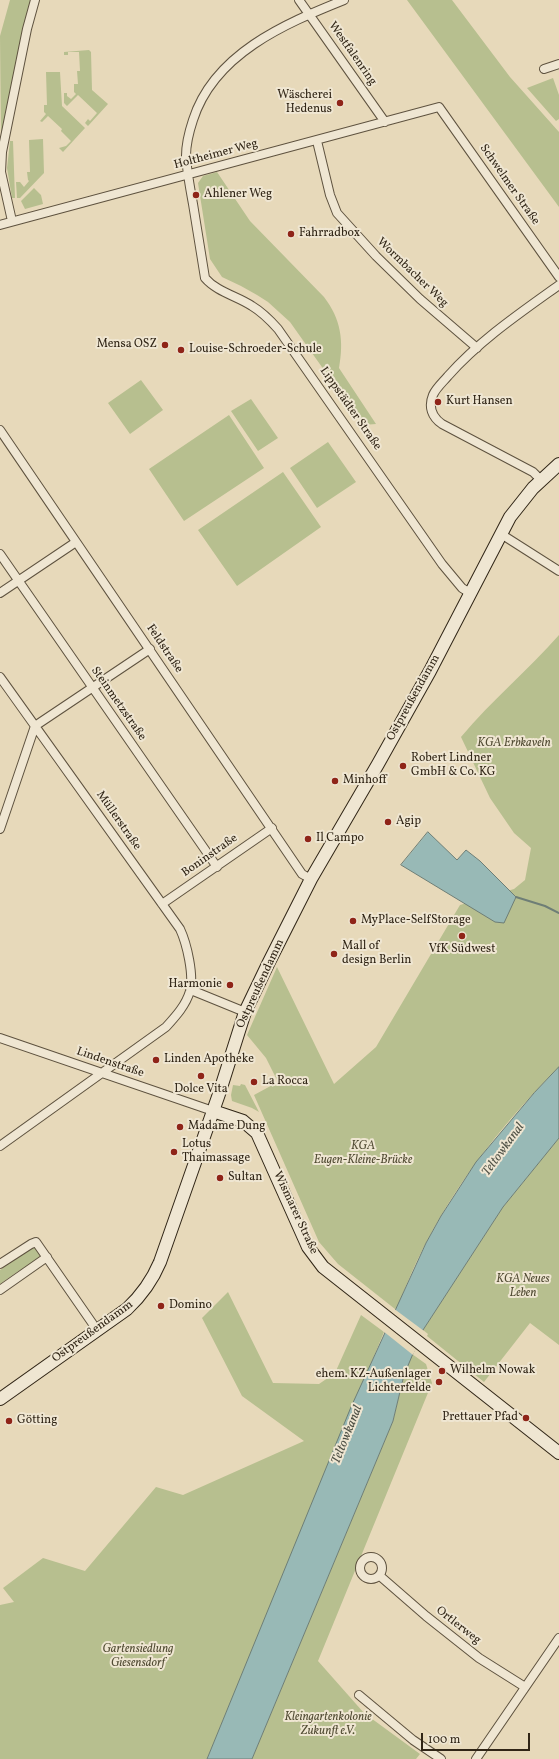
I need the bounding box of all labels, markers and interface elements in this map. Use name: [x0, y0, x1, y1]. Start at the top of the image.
street label: Westfalenring: [325, 19, 379, 89]
place label: Wäscherei Hedenus: [277, 89, 332, 117]
marker: Wäscherei Hedenus: [335, 98, 345, 108]
street label: Holtheimer Weg: [173, 137, 259, 173]
street label: Schwelmer Straße: [476, 142, 542, 228]
place label: Ahlener Weg: [204, 188, 272, 202]
marker: Ahlener Weg: [191, 190, 201, 200]
place label: Fahrradbox: [299, 227, 360, 241]
marker: Fahrradbox: [286, 229, 296, 239]
street label: Wormbacher Weg: [373, 235, 451, 311]
place label: Mensa OSZ: [97, 338, 157, 352]
marker: Mensa OSZ: [160, 340, 170, 350]
place label: Louise-Schroeder-Schule: [189, 343, 322, 357]
marker: Louise-Schroeder-Schule: [176, 345, 186, 355]
street label: Lippstädter Straße: [316, 365, 384, 453]
place label: Kurt Hansen: [446, 395, 513, 409]
marker: Kurt Hansen: [433, 397, 443, 407]
street label: Feldstraße: [143, 622, 185, 676]
street label: Ostpreußendamm: [384, 652, 444, 744]
street label: Steinmetzstraße: [87, 664, 149, 744]
park label: KGA Erbkaveln: [477, 737, 551, 751]
place label: Robert Lindner GmbH & Co. KG: [411, 752, 496, 780]
marker: Robert Lindner GmbH & Co. KG: [398, 761, 408, 771]
place label: Minhoff: [343, 774, 386, 788]
marker: Minhoff: [330, 776, 340, 786]
street label: Müllerstraße: [92, 789, 144, 853]
place label: Agip: [396, 815, 421, 829]
marker: Agip: [383, 817, 393, 827]
street label: Boninstraße: [179, 831, 241, 881]
place label: Il Campo: [316, 832, 364, 846]
marker: Il Campo: [303, 834, 313, 844]
place label: MyPlace-SelfStorage: [361, 914, 471, 928]
marker: MyPlace-SelfStorage: [348, 916, 358, 926]
marker: VfK Südwest: [457, 931, 467, 941]
street label: Ostpreußendamm: [234, 937, 288, 1031]
place label: Mall of design Berlin: [342, 940, 411, 968]
place label: VfK Südwest: [429, 943, 495, 957]
marker: Mall of design Berlin: [329, 949, 339, 959]
place label: Harmonie: [168, 978, 222, 992]
marker: Harmonie: [225, 980, 235, 990]
street label: Lindenstraße: [74, 1045, 146, 1081]
place label: Linden Apotheke: [164, 1053, 254, 1067]
marker: Linden Apotheke: [151, 1055, 161, 1065]
marker: Dolce Vita: [196, 1071, 206, 1081]
place label: La Rocca: [262, 1075, 308, 1089]
marker: La Rocca: [249, 1077, 259, 1087]
place label: Dolce Vita: [174, 1083, 228, 1097]
place label: Madame Dung: [188, 1120, 265, 1134]
water label: Teltowkanal: [479, 1120, 529, 1180]
marker: Madame Dung: [175, 1122, 185, 1132]
place label: Lotus Thaimassage: [182, 1138, 250, 1166]
park label: KGA Eugen-Kleine-Brücke: [314, 1140, 412, 1168]
marker: Lotus Thaimassage: [169, 1147, 179, 1157]
street label: Wismarer Straße: [269, 1169, 321, 1257]
place label: Sultan: [228, 1171, 262, 1185]
marker: Sultan: [215, 1173, 225, 1183]
park label: KGA Neues Leben: [496, 1273, 550, 1301]
street label: Ostpreußendamm: [50, 1298, 136, 1366]
place label: Domino: [169, 1299, 212, 1313]
marker: Domino: [156, 1301, 166, 1311]
place label: Wilhelm Nowak: [450, 1364, 535, 1378]
marker: Wilhelm Nowak: [437, 1366, 447, 1376]
place label: ehem. KZ-Außenlager Lichterfelde: [316, 1368, 431, 1396]
marker: ehem. KZ-Außenlager Lichterfelde: [434, 1377, 444, 1387]
water label: Teltowkanal: [329, 1403, 367, 1467]
place label: Prettauer Pfad: [442, 1411, 518, 1425]
marker: Prettauer Pfad: [521, 1413, 531, 1423]
place label: Götting: [17, 1414, 57, 1428]
marker: Götting: [4, 1416, 14, 1426]
street label: Ortlerweg: [433, 1604, 483, 1648]
park label: Gartensiedlung Giesensdorf: [103, 1643, 173, 1671]
park label: Kleingartenkolonie Zukunft e.V.: [284, 1711, 372, 1739]
scale bar: [423, 1725, 532, 1751]
text: 100 m: [428, 1732, 460, 1748]

